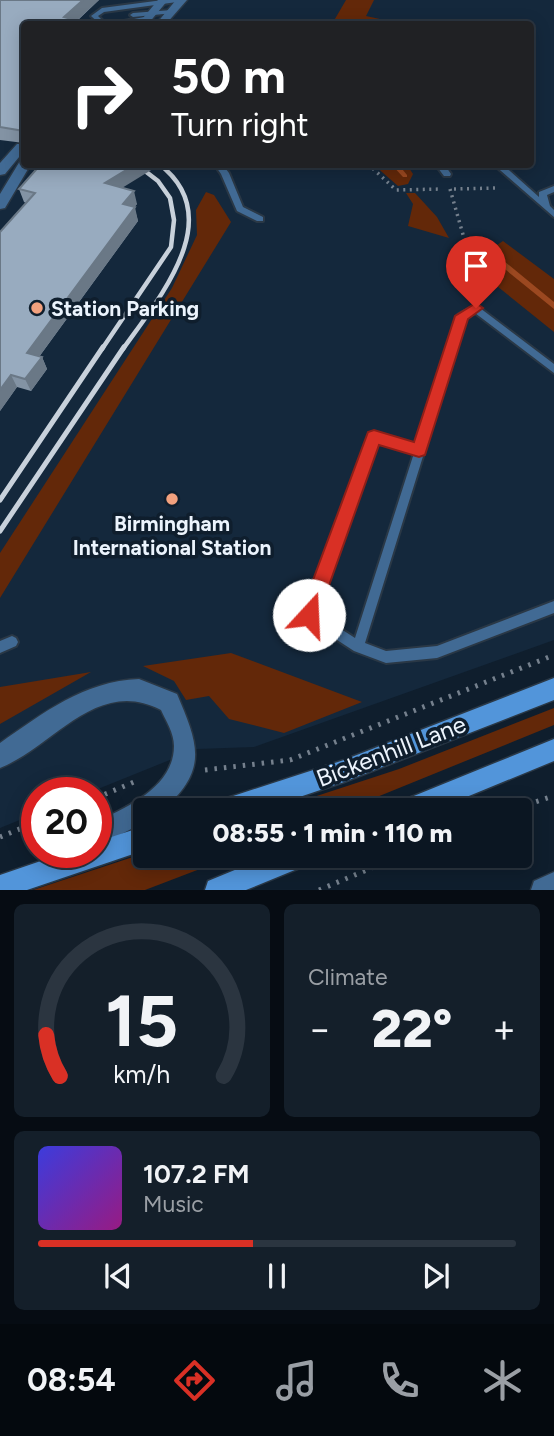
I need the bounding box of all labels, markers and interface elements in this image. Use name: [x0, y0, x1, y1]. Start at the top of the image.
text: 50 m: [171, 46, 286, 105]
icon: right: [56, 49, 147, 140]
text: Turn right: [171, 106, 309, 144]
pin: [446, 236, 506, 308]
icon: arrive: [457, 247, 495, 285]
place label: Station Parking: [51, 296, 199, 321]
marker: Station Parking: [29, 300, 45, 316]
marker: Birmingham International Station: [164, 491, 180, 507]
place label: Birmingham International Station: [73, 511, 271, 560]
position arrow: [272, 578, 346, 652]
street label: Bickenhill Lane: [312, 709, 470, 793]
speed limit sign: 20: [21, 777, 112, 868]
text: 08:55 · 1 min · 110 m: [213, 817, 452, 849]
text: Climate: [308, 963, 387, 991]
text: 15: [105, 978, 179, 1065]
text: 22°: [371, 998, 453, 1060]
text: −: [308, 1006, 332, 1052]
text: +: [492, 1006, 516, 1052]
text: km/h: [113, 1059, 171, 1089]
text: 107.2 FM: [143, 1158, 250, 1190]
text: Music: [143, 1190, 204, 1218]
icon: previous: [99, 1257, 137, 1295]
icon: pause: [258, 1257, 296, 1295]
icon: next: [417, 1257, 455, 1295]
icon: directions: [170, 1356, 219, 1405]
icon: music: [272, 1356, 321, 1405]
icon: phone: [375, 1356, 424, 1405]
icon: climate: [478, 1356, 527, 1405]
text: 08:54: [27, 1361, 116, 1399]

